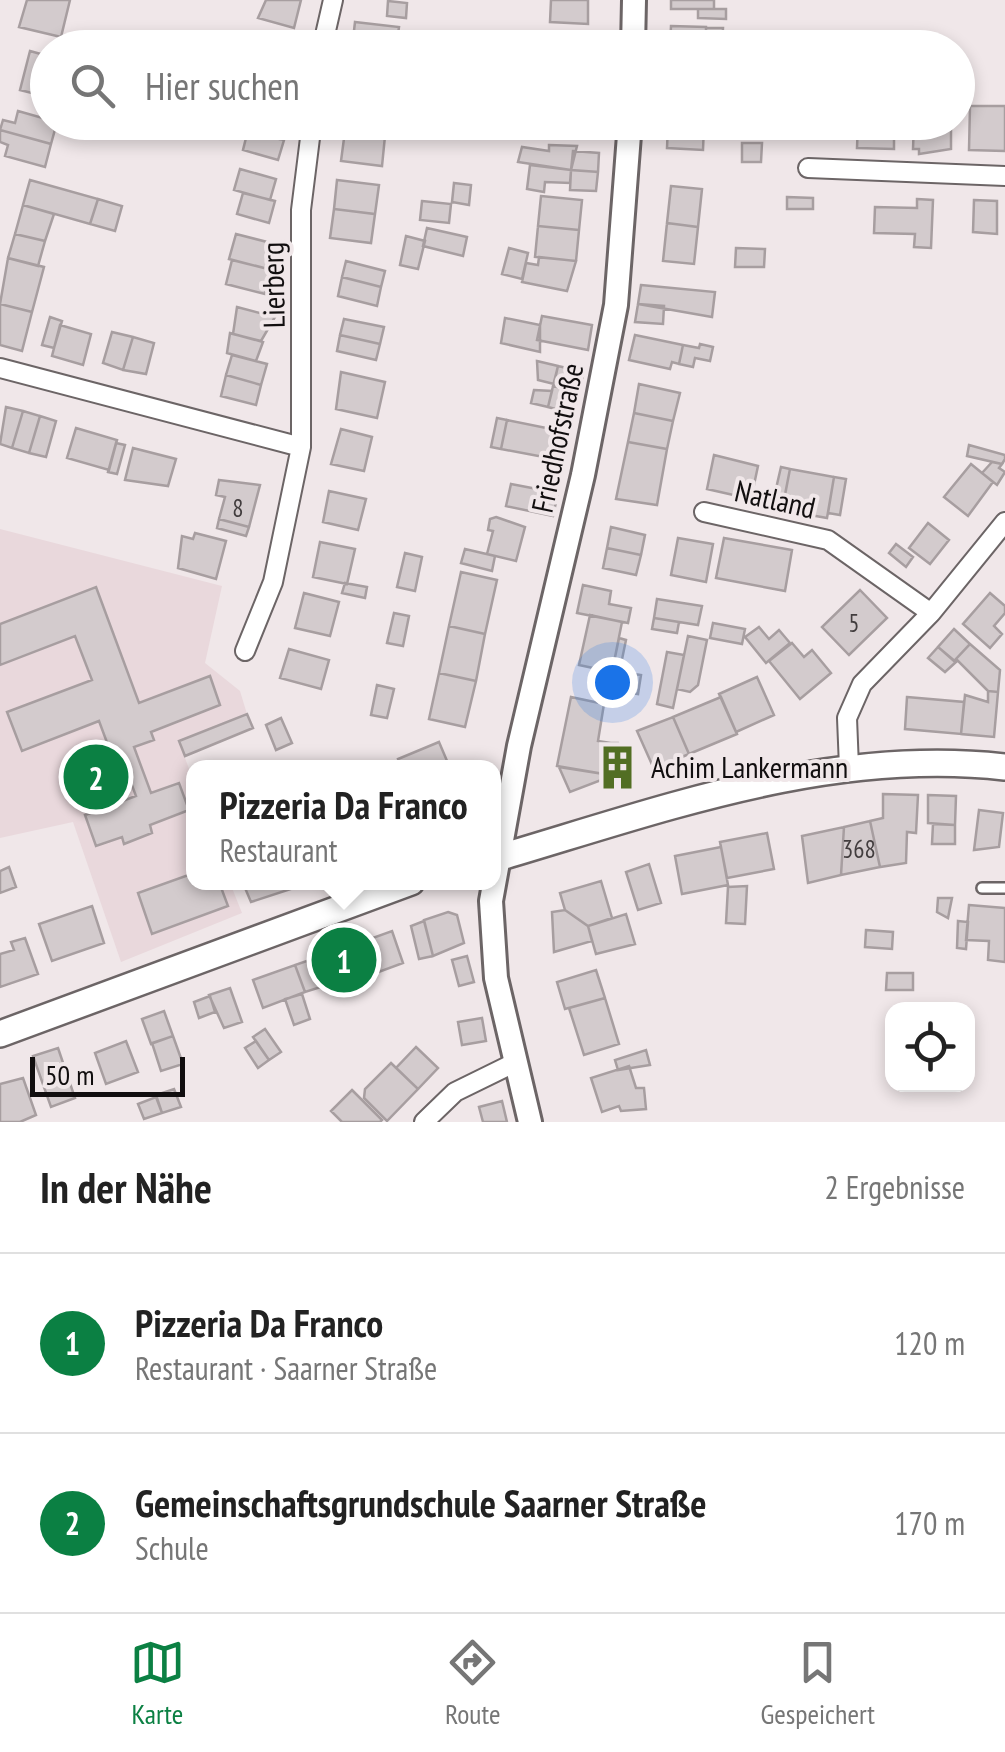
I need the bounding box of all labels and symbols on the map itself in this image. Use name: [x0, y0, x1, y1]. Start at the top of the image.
street label: Lierberg: [252, 242, 293, 328]
street label: Friedhofstraße: [522, 359, 591, 516]
street label: Natland: [731, 470, 819, 527]
house number: 8: [232, 492, 244, 524]
house number: 5: [848, 607, 860, 639]
your location: [587, 657, 638, 708]
pin: 2: [64, 740, 128, 814]
building icon: Achim Lankermann: [594, 744, 642, 792]
place label: Achim Lankermann: [651, 747, 848, 786]
house number: 368: [842, 833, 876, 865]
pin: 1: [312, 922, 376, 998]
scale bar: [30, 1052, 185, 1096]

